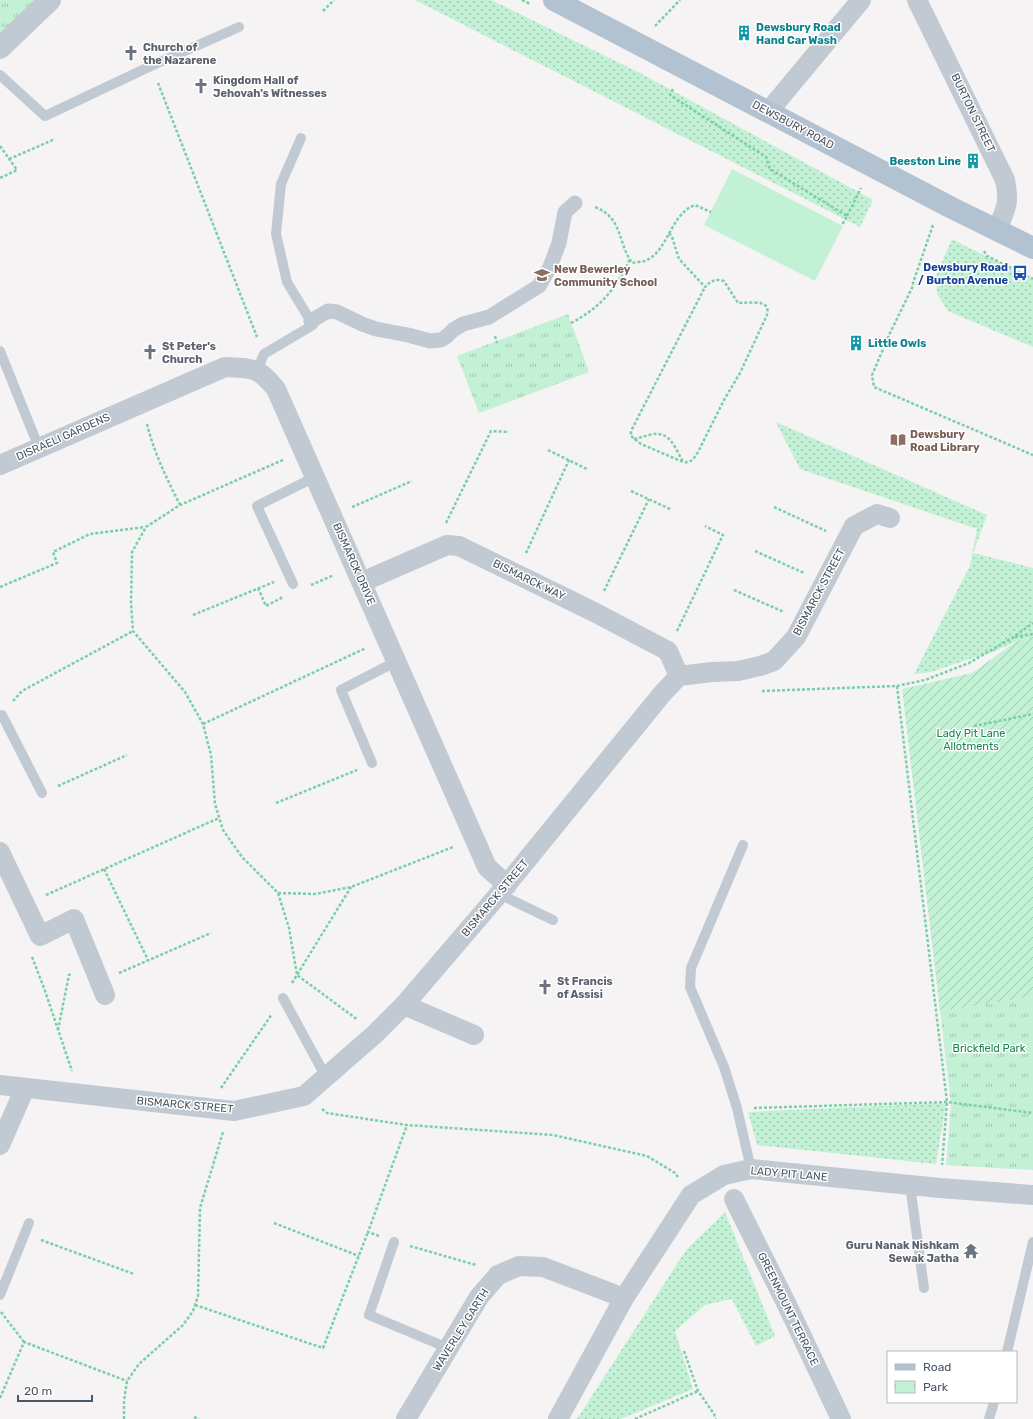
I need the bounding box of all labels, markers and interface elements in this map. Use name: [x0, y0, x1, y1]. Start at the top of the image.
place label: Dewsbury Road Hand Car Wash: [756, 21, 841, 47]
building icon: Dewsbury Road Hand Car Wash: [735, 24, 753, 42]
place label: Church of the Nazarene: [143, 41, 217, 67]
church icon: Church of the Nazarene: [122, 44, 140, 62]
street label: BURTON STREET: [948, 71, 998, 155]
place label: Kingdom Hall of Jehovah's Witnesses: [213, 74, 327, 100]
church icon: Kingdom Hall of Jehovah's Witnesses: [192, 77, 210, 95]
street label: DEWSBURY ROAD: [750, 98, 836, 152]
building icon: Beeston Line: [964, 152, 982, 170]
place label: Beeston Line: [890, 155, 961, 168]
place label: Dewsbury Road / Burton Avenue: [918, 261, 1008, 287]
place label: New Bewerley Community School: [554, 263, 657, 289]
bus stop icon: Dewsbury Road / Burton Avenue: [1011, 264, 1029, 282]
school or university icon: New Bewerley Community School: [533, 266, 551, 284]
building icon: Little Owls: [847, 334, 865, 352]
place label: Little Owls: [868, 337, 926, 350]
place label: St Peter's Church: [162, 340, 216, 366]
church icon: St Peter's Church: [141, 343, 159, 361]
street label: DISRAELI GARDENS: [14, 410, 112, 464]
place label: Dewsbury Road Library: [910, 428, 980, 454]
library icon: Dewsbury Road Library: [889, 431, 907, 449]
street label: BISMARCK DRIVE: [330, 521, 378, 607]
street label: BISMARCK STREET: [790, 546, 848, 638]
street label: BISMARCK WAY: [491, 557, 567, 603]
park label: Lady Pit Lane Allotments: [936, 727, 1006, 753]
street label: BISMARCK STREET: [459, 856, 532, 939]
place label: St Francis of Assisi: [557, 975, 613, 1001]
church icon: St Francis of Assisi: [536, 978, 554, 996]
park label: Brickfield Park: [953, 1042, 1026, 1055]
street label: BISMARCK STREET: [136, 1094, 235, 1116]
street label: LADY PIT LANE: [750, 1164, 828, 1184]
place label: Guru Nanak Nishkam Sewak Jatha: [846, 1239, 959, 1265]
temple icon: Guru Nanak Nishkam Sewak Jatha: [962, 1242, 980, 1260]
street label: GREENMOUNT TERRACE: [755, 1250, 821, 1368]
street label: WAVERLEY GARTH: [430, 1286, 492, 1374]
legend: [887, 1351, 1017, 1403]
text: Road: [923, 1360, 951, 1374]
scale bar: [18, 1377, 92, 1403]
text: Park: [923, 1380, 949, 1394]
text: 20 m: [24, 1384, 52, 1398]

